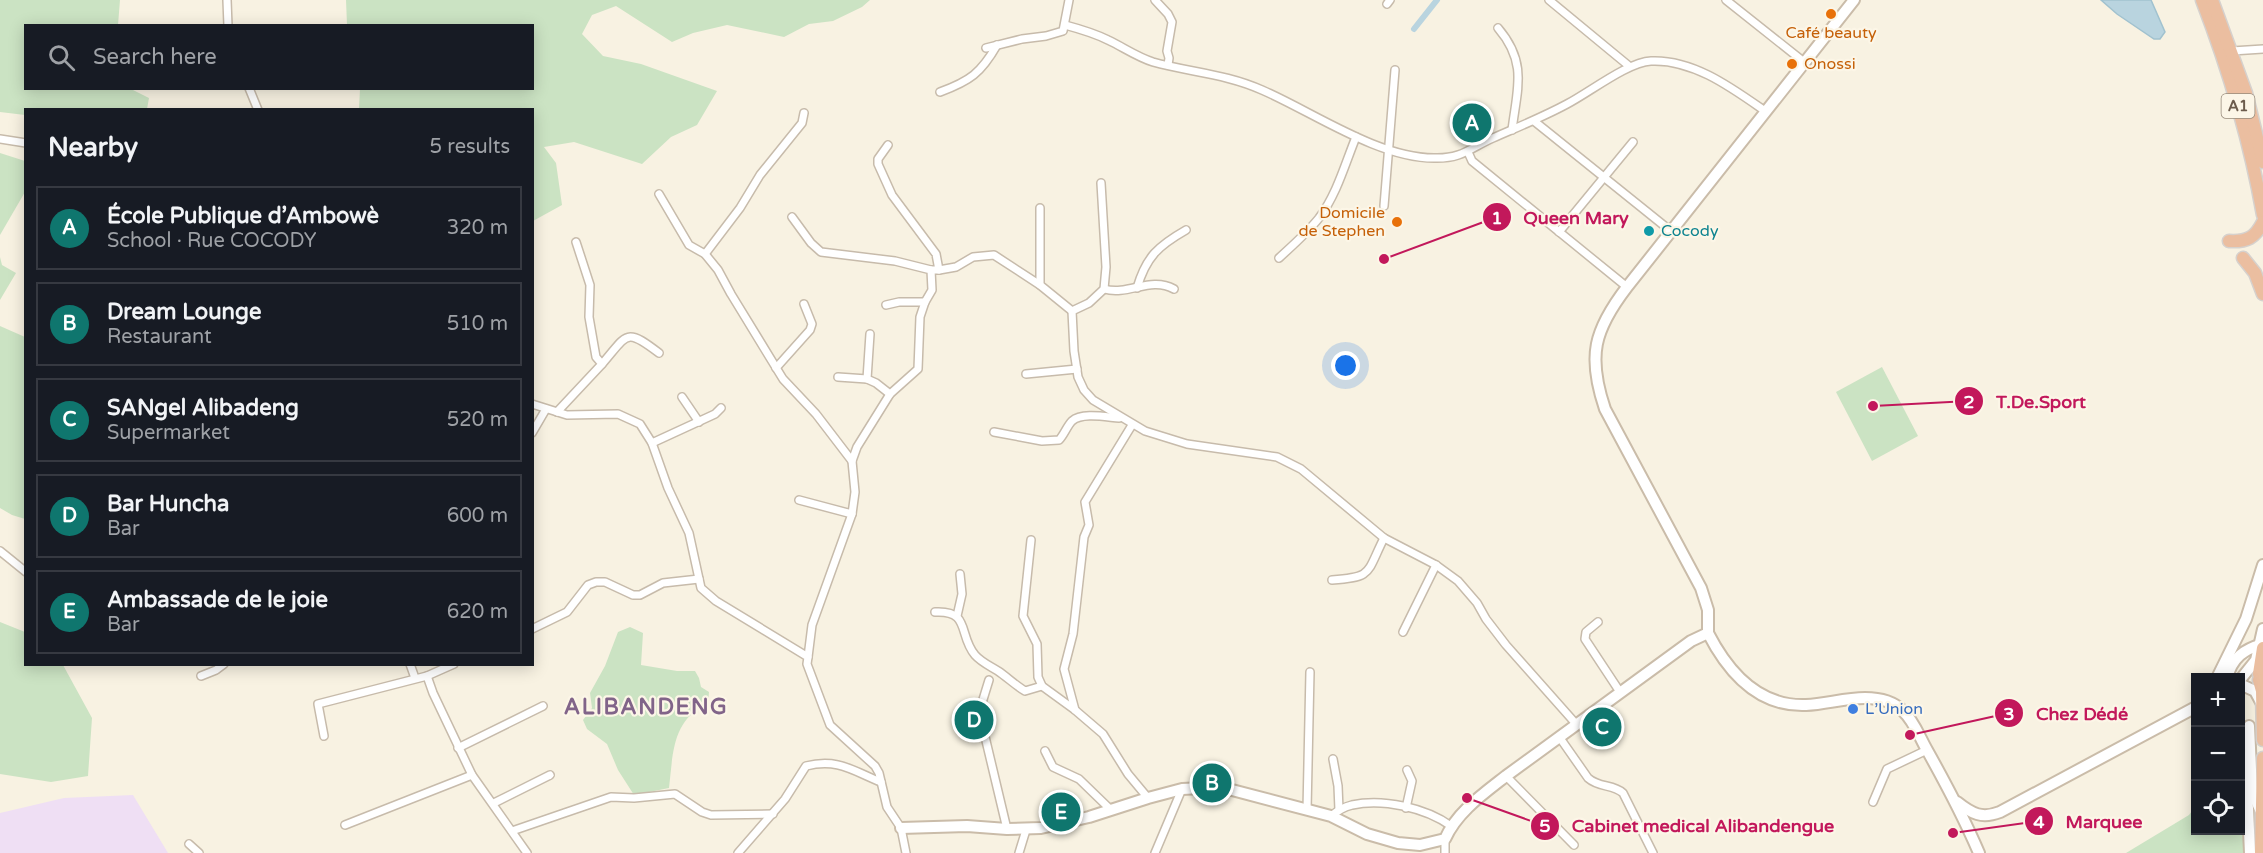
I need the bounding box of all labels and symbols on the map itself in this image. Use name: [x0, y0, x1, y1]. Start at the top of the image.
marker: Café beauty: [1824, 7, 1838, 21]
place label: Café beauty: [1785, 23, 1877, 43]
place label: Onossi: [1804, 54, 1856, 74]
marker: Onossi: [1785, 57, 1799, 71]
road number: A1: [2222, 94, 2254, 118]
pin: A: [1452, 100, 1492, 146]
callout: Queen Mary: [1482, 199, 1641, 235]
place label: Domicile de Stephen: [1298, 203, 1385, 241]
text: 1: [1491, 207, 1503, 229]
text: Queen Mary: [1523, 207, 1629, 229]
marker: Domicile de Stephen: [1390, 215, 1404, 229]
place label: Cocody: [1661, 221, 1719, 241]
marker: Cocody: [1642, 224, 1656, 238]
your location: [1331, 351, 1360, 380]
callout: T.De.Sport: [1954, 383, 2098, 419]
text: 2: [1963, 391, 1975, 413]
text: T.De.Sport: [1995, 391, 2086, 413]
district label: ALIBANDENG: [564, 694, 728, 720]
callout: Chez Dédé: [1994, 695, 2140, 731]
pin: D: [954, 698, 994, 742]
place label: L’Union: [1865, 699, 1923, 719]
marker: L’Union: [1846, 702, 1860, 716]
text: 3: [2003, 703, 2015, 725]
text: Chez Dédé: [2036, 703, 2128, 725]
pin: C: [1582, 704, 1622, 750]
pin: B: [1192, 760, 1232, 806]
pin: E: [1042, 790, 1080, 834]
callout: Marquee: [2024, 803, 2155, 839]
callout: Cabinet medical Alibandengue: [1530, 808, 1846, 844]
text: 4: [2033, 811, 2045, 833]
text: Marquee: [2066, 811, 2142, 833]
text: 5: [1539, 815, 1551, 837]
text: Cabinet medical Alibandengue: [1572, 815, 1834, 837]

